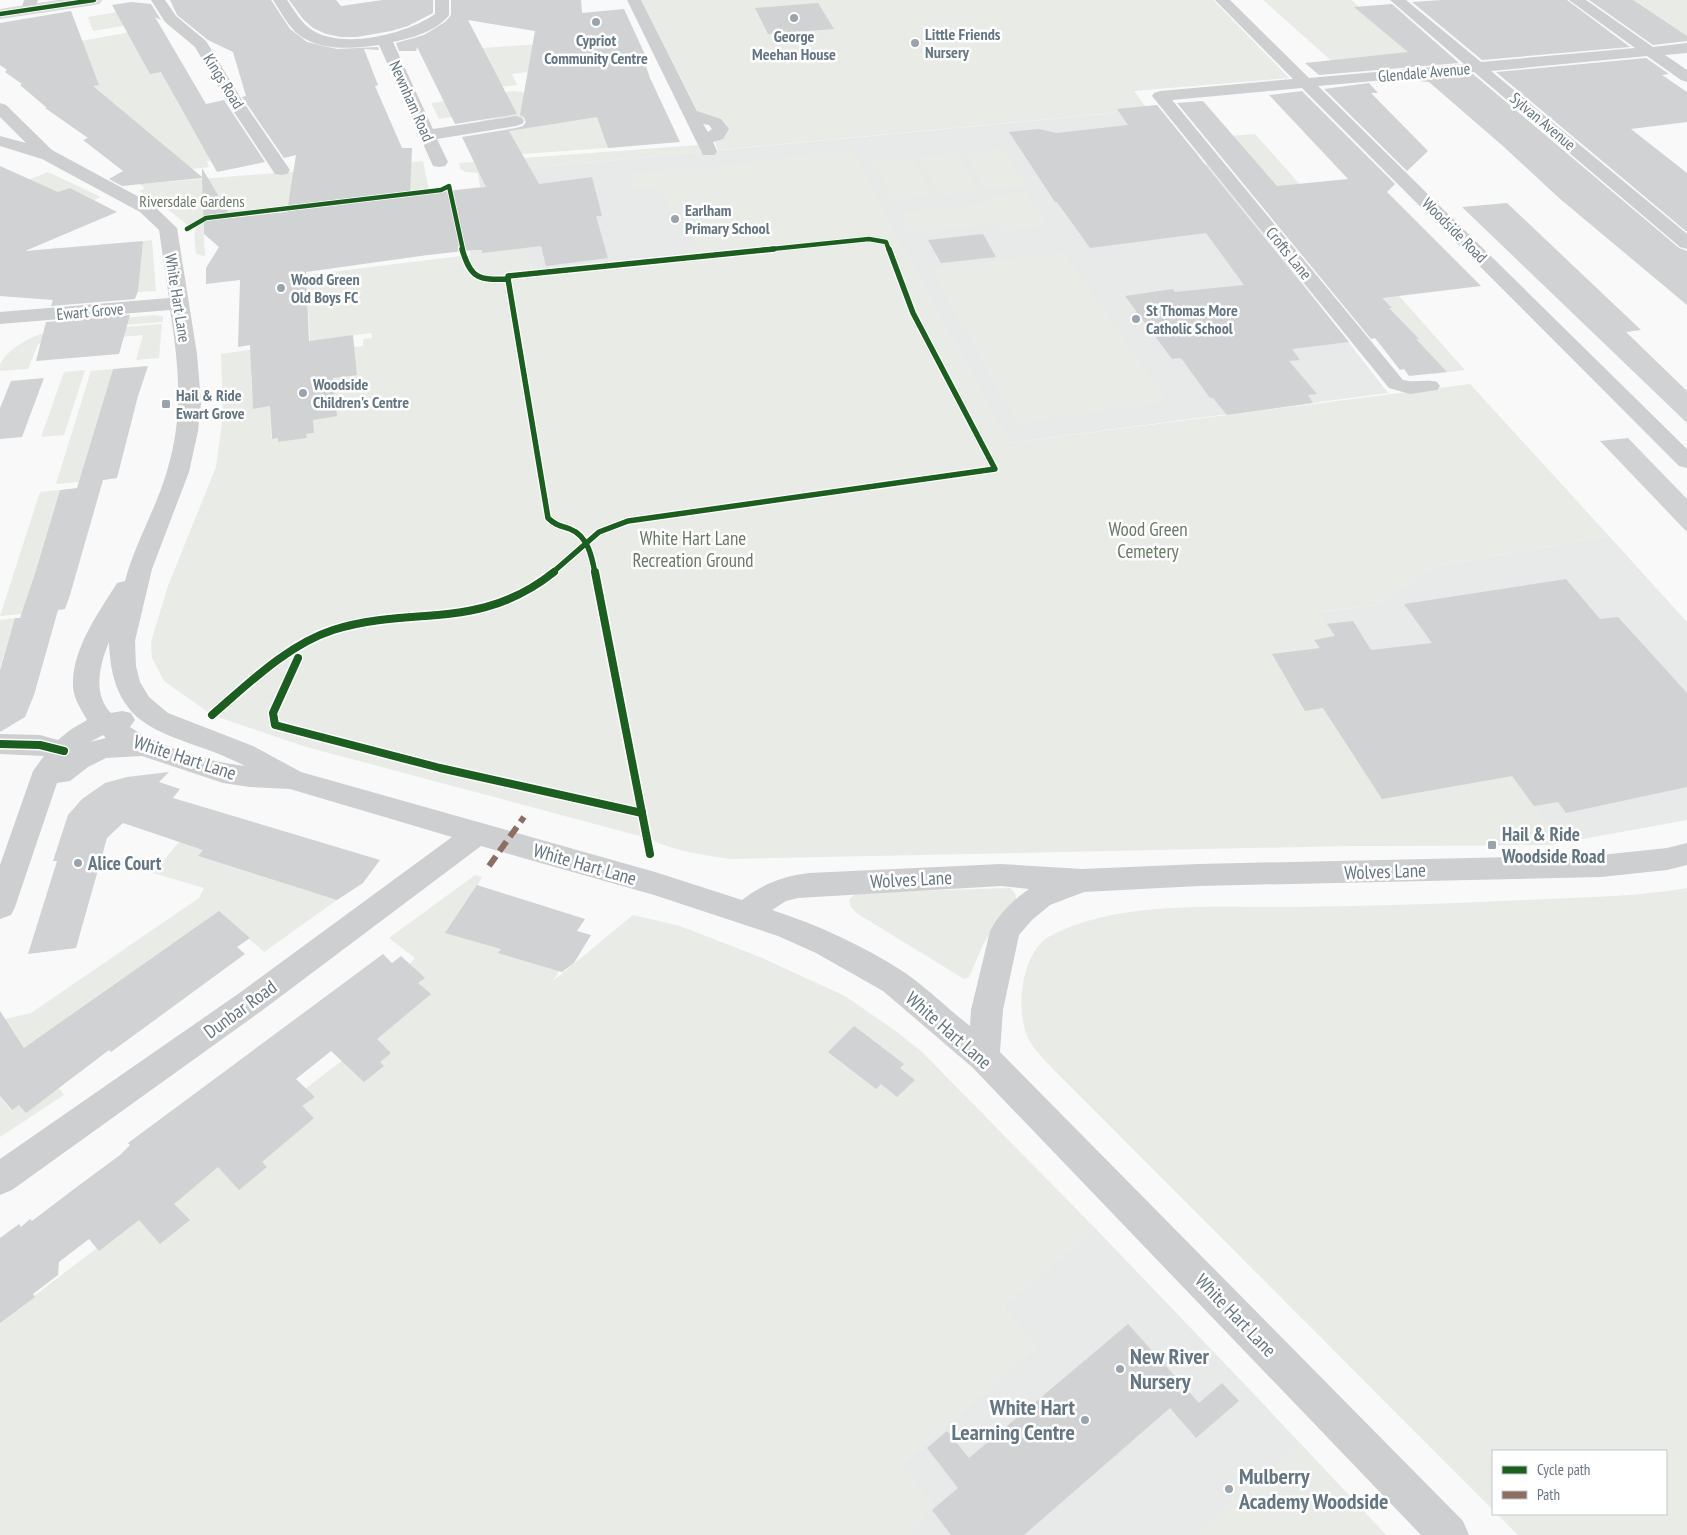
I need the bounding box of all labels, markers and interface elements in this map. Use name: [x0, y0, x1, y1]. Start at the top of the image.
marker: George Meehan House: [788, 12, 800, 24]
marker: Cypriot Community Centre: [590, 16, 602, 28]
place label: Little Friends Nursery: [925, 24, 1001, 62]
place label: George Meehan House: [752, 26, 836, 64]
place label: Cypriot Community Centre: [544, 30, 648, 68]
marker: Little Friends Nursery: [909, 37, 921, 49]
street label: Kings Road: [199, 50, 249, 112]
street label: Newnham Road: [385, 58, 439, 144]
street label: Glendale Avenue: [1377, 58, 1471, 86]
street label: Sylvan Avenue: [1506, 88, 1580, 154]
park label: Riversdale Gardens: [139, 191, 245, 211]
street label: Woodside Road: [1418, 193, 1492, 267]
place label: Earlham Primary School: [685, 200, 770, 238]
marker: Earlham Primary School: [669, 213, 681, 225]
street label: Crofts Lane: [1262, 223, 1316, 283]
street label: White Hart Lane: [161, 252, 195, 344]
place label: Wood Green Old Boys FC: [290, 269, 360, 307]
marker: Wood Green Old Boys FC: [275, 282, 287, 294]
street label: Ewart Grove: [56, 298, 124, 324]
place label: St Thomas More Catholic School: [1146, 300, 1238, 338]
marker: St Thomas More Catholic School: [1130, 313, 1142, 325]
place label: Woodside Children's Centre: [312, 374, 409, 412]
place label: Hail & Ride Ewart Grove: [176, 385, 245, 423]
marker: Woodside Children's Centre: [297, 387, 309, 399]
marker: Hail & Ride Ewart Grove: [160, 398, 172, 410]
park label: Wood Green Cemetery: [1108, 517, 1188, 563]
park label: White Hart Lane Recreation Ground: [633, 526, 754, 572]
street label: White Hart Lane: [131, 729, 239, 785]
place label: Hail & Ride Woodside Road: [1501, 822, 1605, 868]
street label: White Hart Lane: [531, 838, 640, 890]
marker: Hail & Ride Woodside Road: [1486, 839, 1498, 851]
place label: Alice Court: [87, 851, 162, 875]
marker: Alice Court: [72, 857, 84, 869]
street label: Wolves Lane: [1344, 858, 1426, 884]
street label: Wolves Lane: [870, 865, 953, 893]
street label: Dunbar Road: [199, 975, 281, 1043]
street label: White Hart Lane: [901, 986, 997, 1074]
street label: White Hart Lane: [1190, 1268, 1282, 1362]
place label: New River Nursery: [1130, 1342, 1210, 1395]
marker: New River Nursery: [1114, 1363, 1126, 1375]
place label: White Hart Learning Centre: [952, 1393, 1076, 1446]
marker: White Hart Learning Centre: [1079, 1414, 1091, 1426]
legend: [1492, 1450, 1667, 1515]
text: Cycle path: [1537, 1460, 1590, 1479]
place label: Mulberry Academy Woodside: [1238, 1462, 1388, 1515]
marker: Mulberry Academy Woodside: [1223, 1483, 1235, 1495]
text: Path: [1537, 1485, 1560, 1504]

